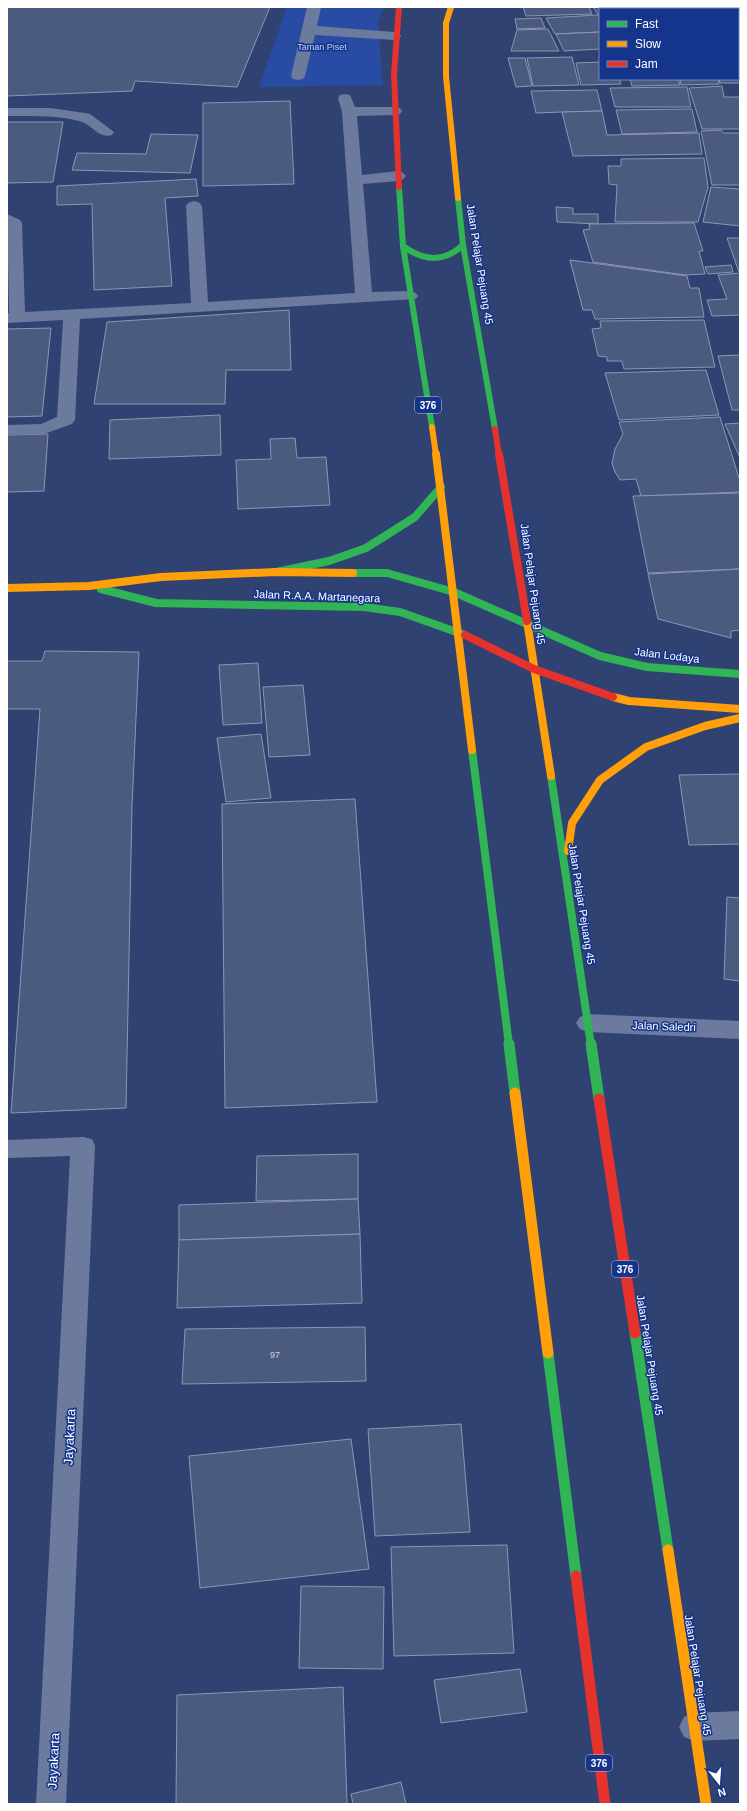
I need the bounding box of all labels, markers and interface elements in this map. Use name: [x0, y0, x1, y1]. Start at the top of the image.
legend: [599, 8, 739, 80]
text: Fast: [635, 17, 659, 31]
text: Slow: [635, 37, 661, 51]
park label: Taman Piset: [297, 42, 347, 52]
text: Jam: [635, 57, 658, 71]
street label: Jalan Pelajar Pejuang 45: [465, 203, 495, 325]
road number: 376: [415, 397, 441, 413]
street label: Jalan Pelajar Pejuang 45: [519, 523, 547, 645]
street label: Jalan R.A.A. Martanegara: [254, 588, 381, 604]
street label: Jalan Lodaya: [634, 645, 701, 665]
street label: Jalan Pelajar Pejuang 45: [567, 843, 597, 965]
street label: Jalan Saledri: [632, 1019, 696, 1033]
road number: 376: [612, 1261, 638, 1277]
street label: Jalan Pelajar Pejuang 45: [635, 1294, 665, 1416]
house number: 97: [270, 1350, 280, 1360]
street label: Jayakarta: [61, 1408, 79, 1466]
street label: Jalan Pelajar Pejuang 45: [683, 1614, 713, 1736]
street label: Jayakarta: [45, 1732, 63, 1790]
road number: 376: [586, 1755, 612, 1771]
north arrow: [699, 1763, 739, 1803]
text: N: [716, 1786, 727, 1799]

